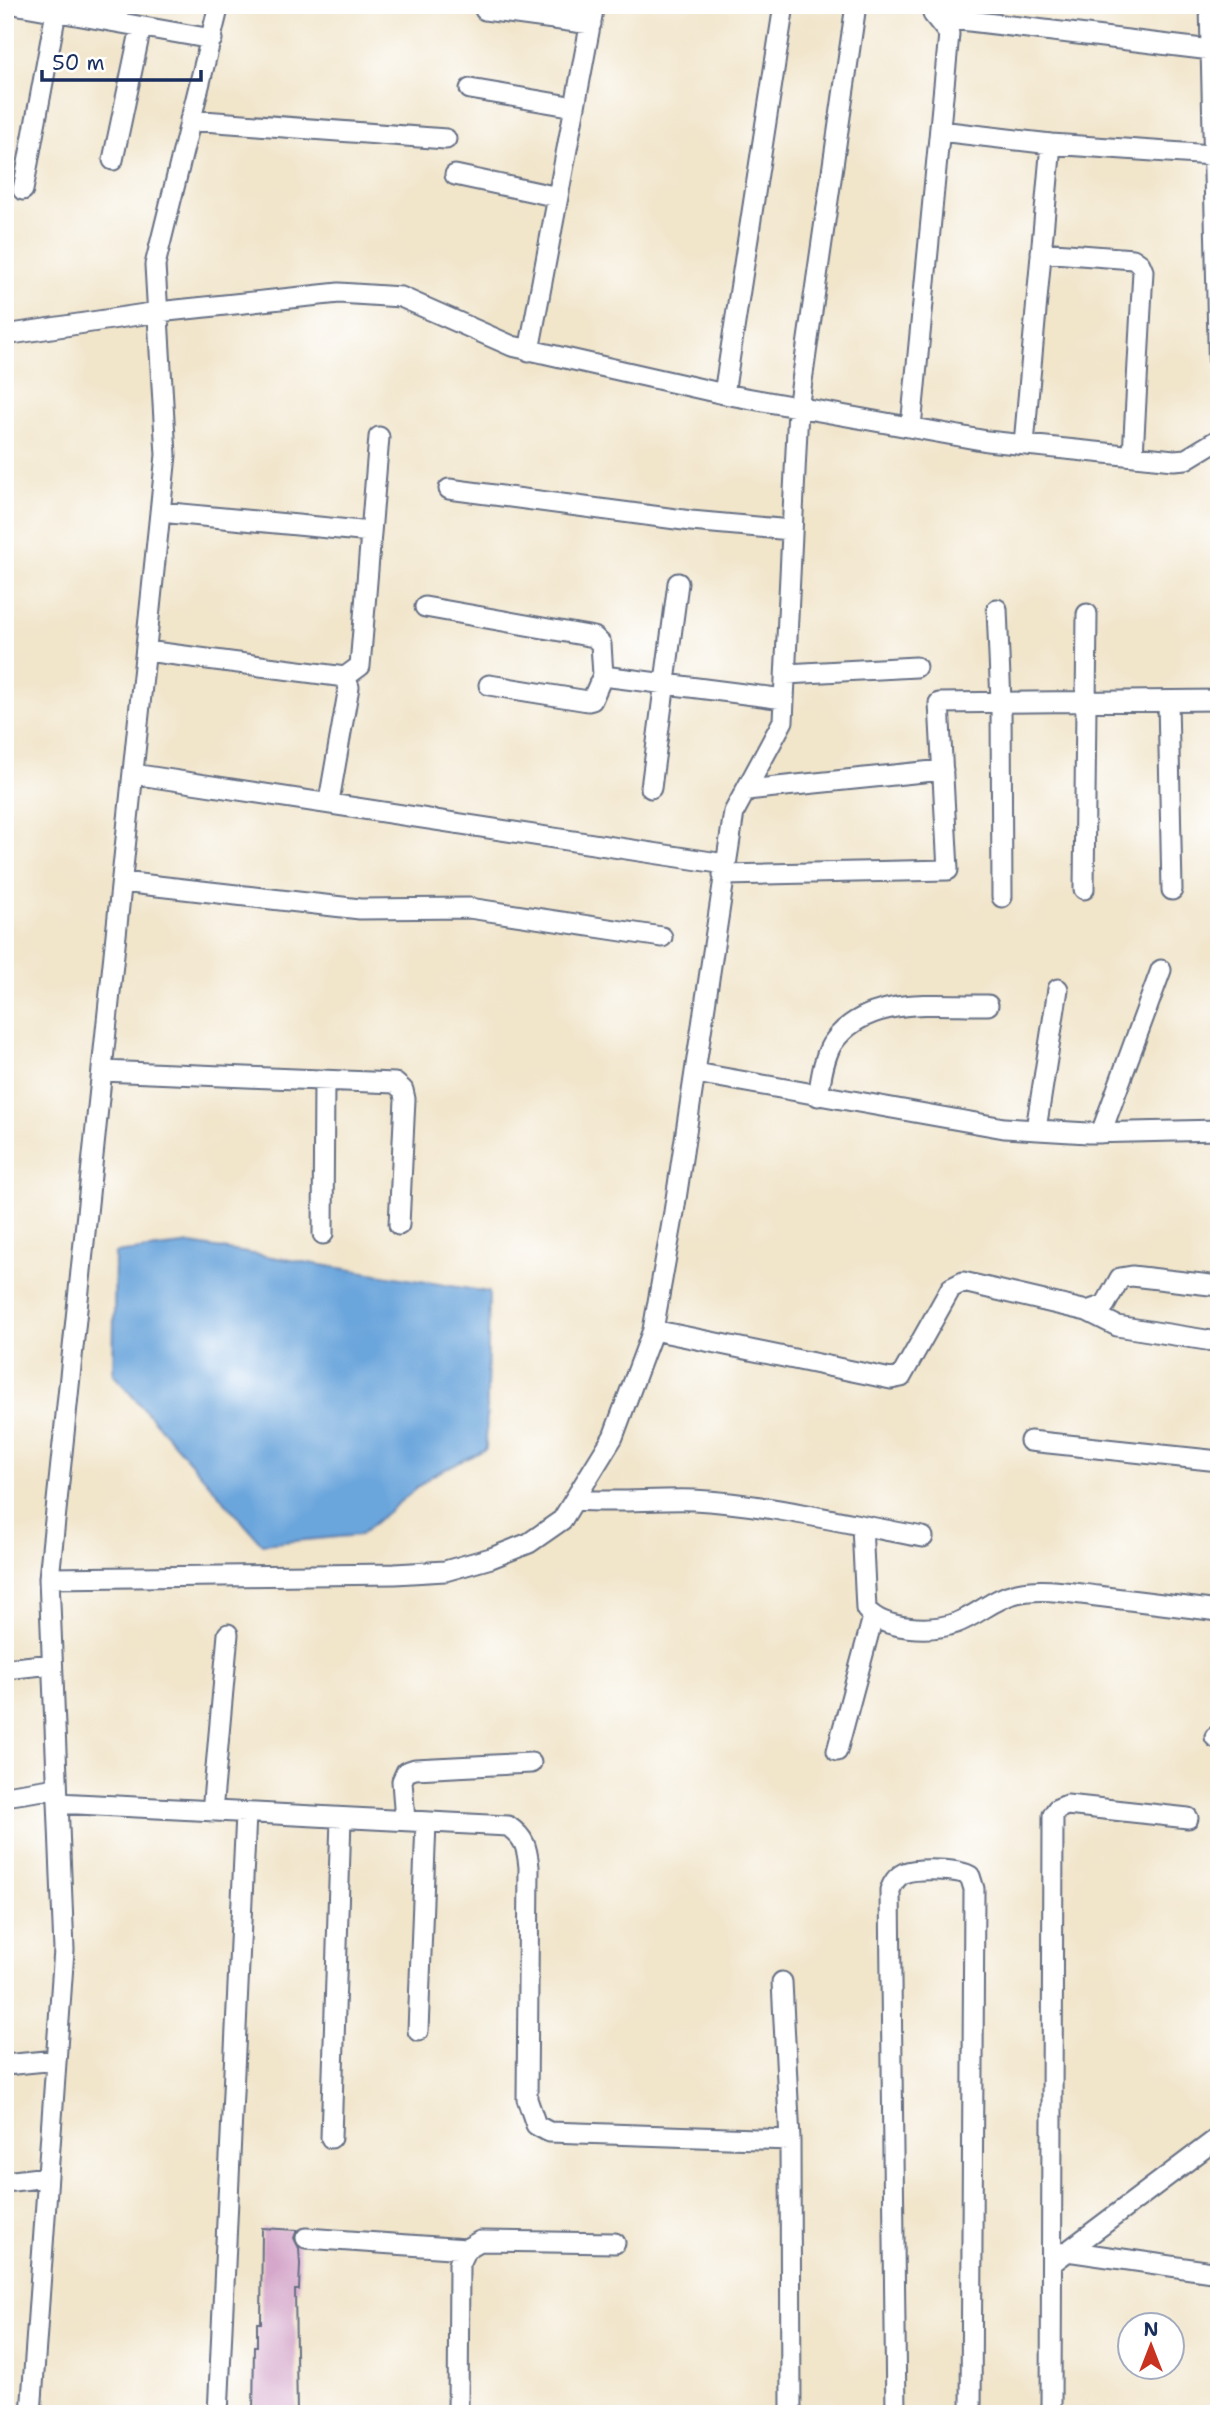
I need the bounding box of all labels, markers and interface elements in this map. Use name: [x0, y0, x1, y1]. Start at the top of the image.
scale bar: [42, 38, 201, 82]
text: 50 m: [52, 49, 105, 77]
north arrow: [1116, 2310, 1186, 2380]
text: N: [1143, 2317, 1159, 2342]

